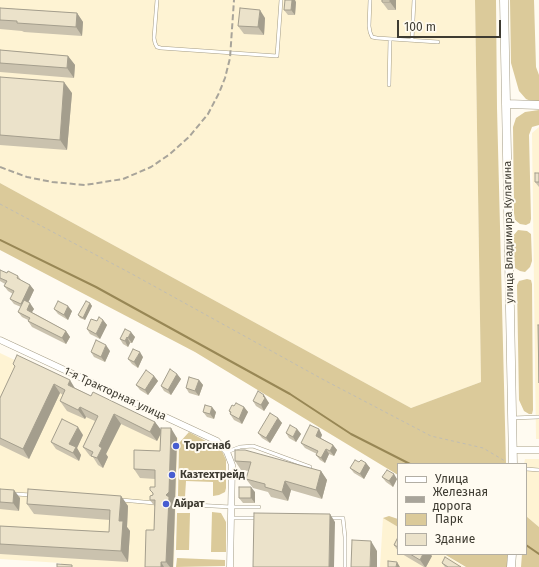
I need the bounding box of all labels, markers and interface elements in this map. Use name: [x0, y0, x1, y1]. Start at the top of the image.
scale bar: [399, 12, 503, 38]
text: 100 m: [404, 20, 436, 34]
street label: улица Владимира Кулагина: [501, 161, 517, 303]
street label: 1-я Тракторная улица: [62, 364, 168, 424]
place label: Торгснаб: [184, 439, 231, 453]
marker: Торгснаб: [171, 441, 181, 451]
legend: [397, 463, 527, 555]
place label: Казтехтрейд: [180, 468, 245, 482]
marker: Казтехтрейд: [167, 470, 177, 480]
text: Улица: [435, 472, 469, 486]
text: Железная дорога: [433, 485, 488, 513]
place label: Айрат: [174, 497, 204, 511]
marker: Айрат: [161, 499, 171, 509]
text: Парк: [435, 512, 463, 526]
text: Здание: [435, 532, 475, 546]

